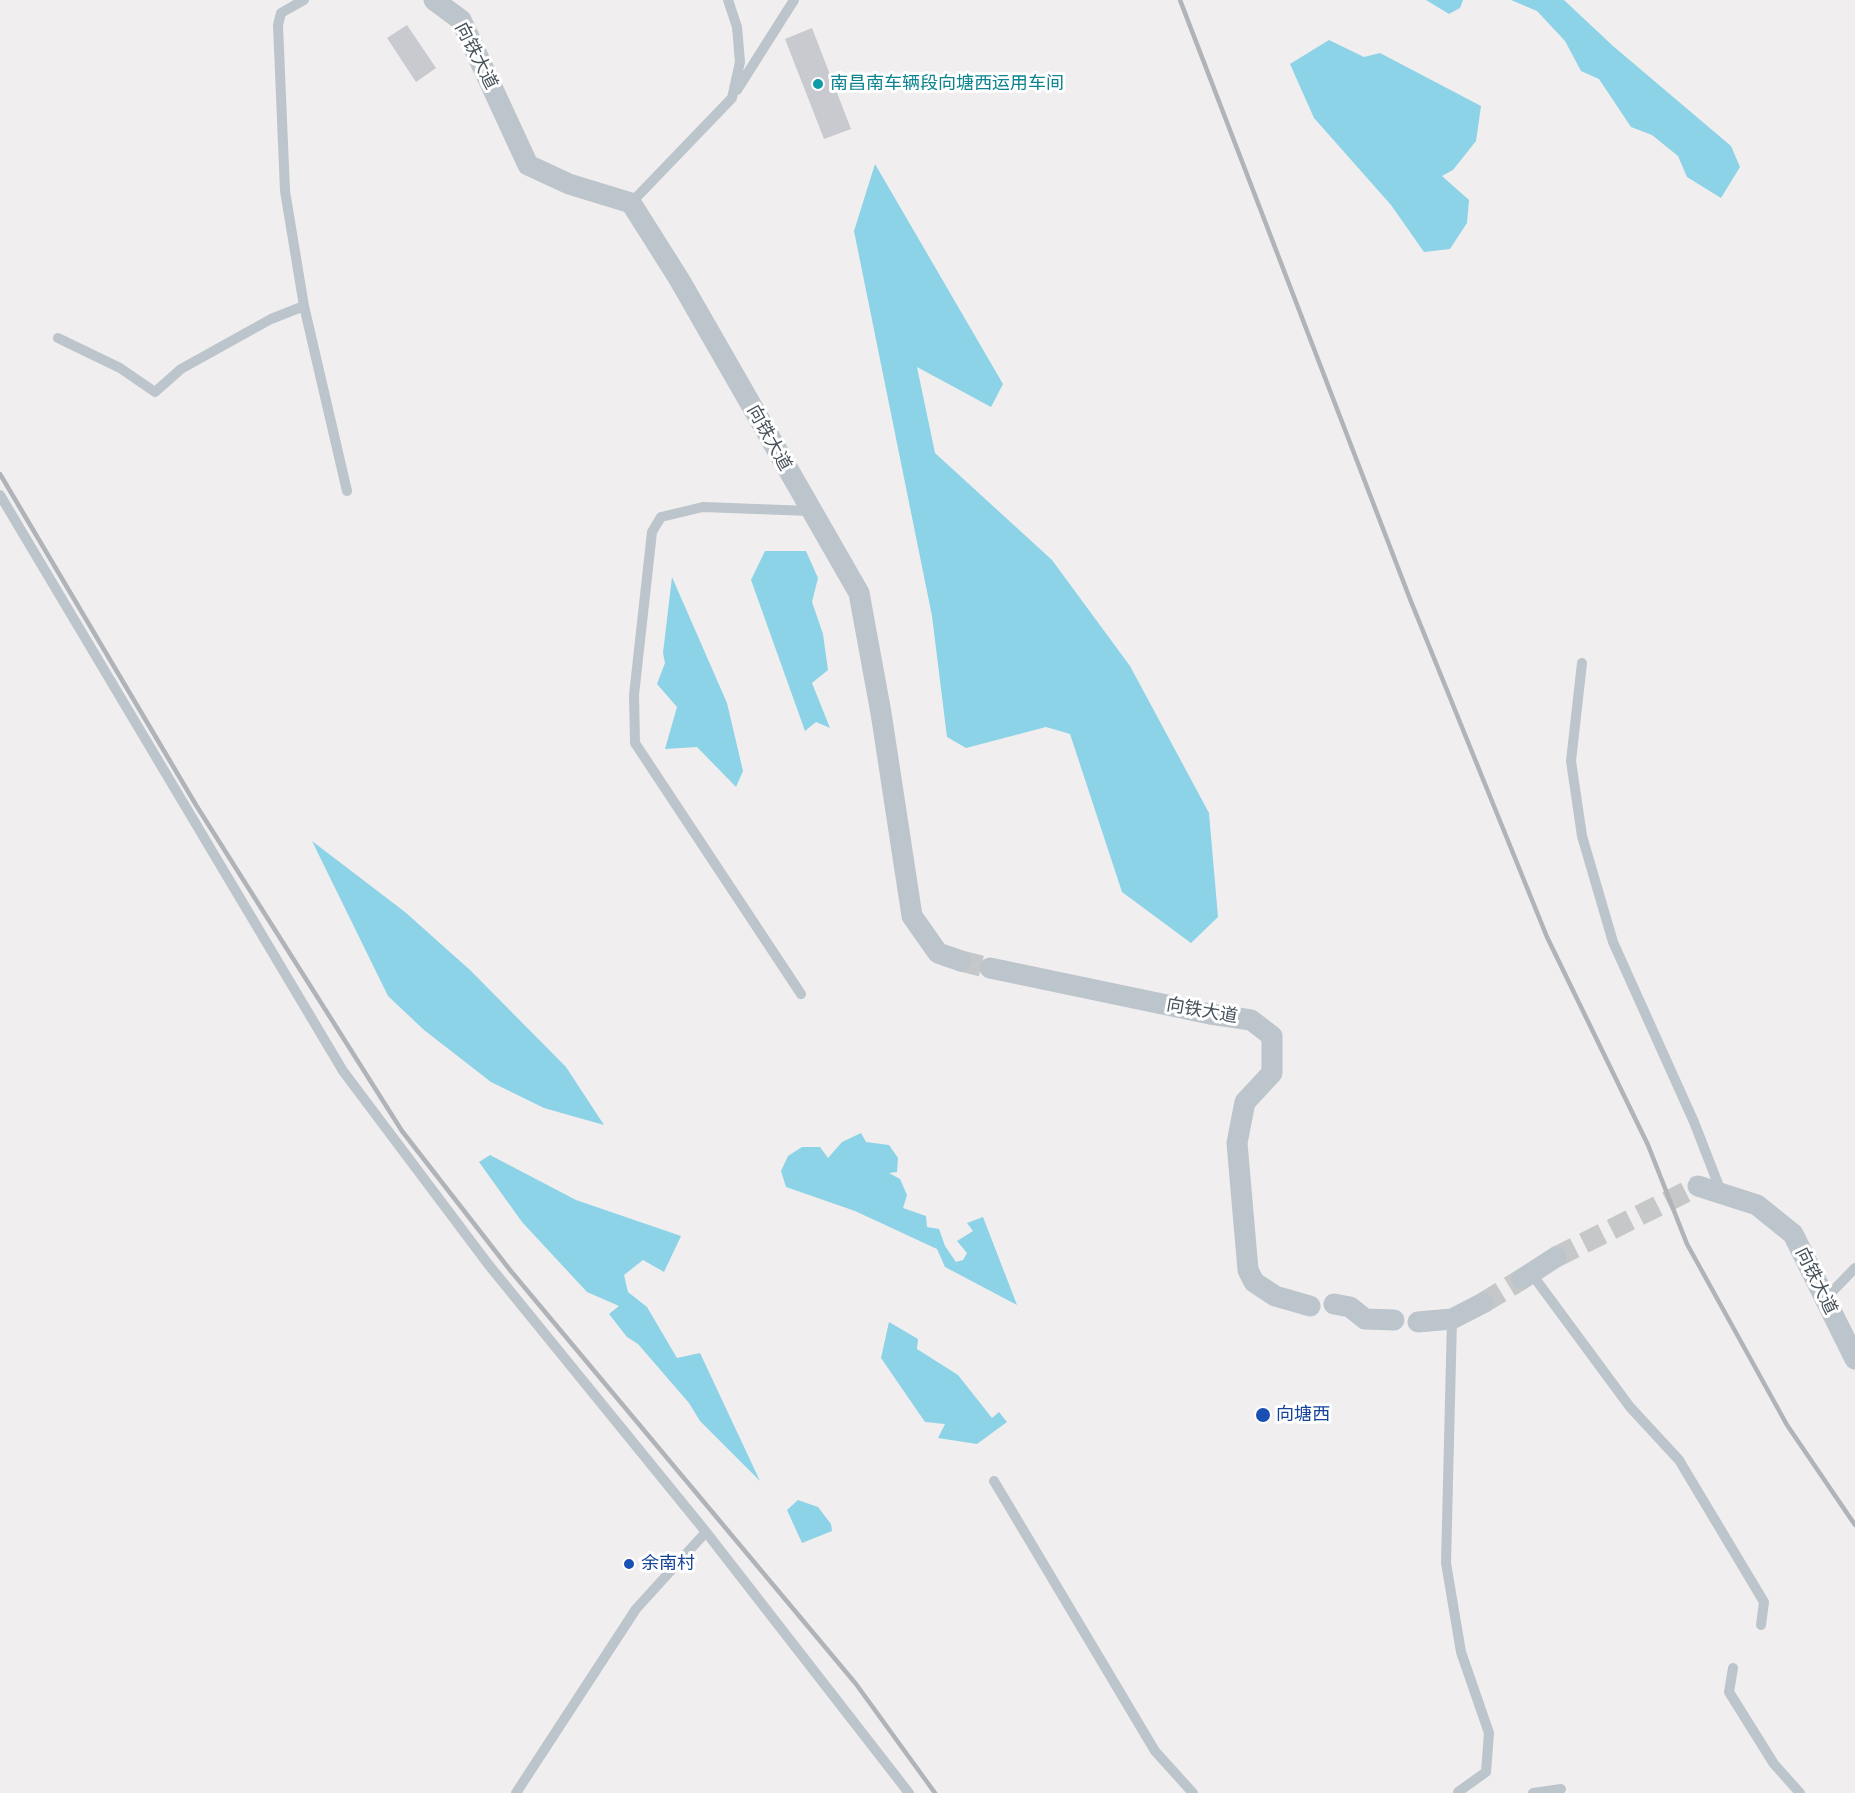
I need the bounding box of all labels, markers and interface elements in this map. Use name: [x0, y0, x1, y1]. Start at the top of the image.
street label: 向铁大道: [450, 19, 502, 93]
place label: 南昌南车辆段向塘西运用车间: [830, 73, 1064, 95]
marker: 南昌南车辆段向塘西运用车间: [811, 77, 825, 91]
street label: 向铁大道: [742, 401, 796, 475]
street label: 向铁大道: [1165, 994, 1239, 1028]
street label: 向铁大道: [1791, 1244, 1841, 1318]
place label: 向塘西: [1276, 1404, 1330, 1426]
marker: 向塘西: [1254, 1406, 1272, 1424]
place label: 余南村: [641, 1553, 695, 1575]
marker: 余南村: [622, 1557, 636, 1571]

